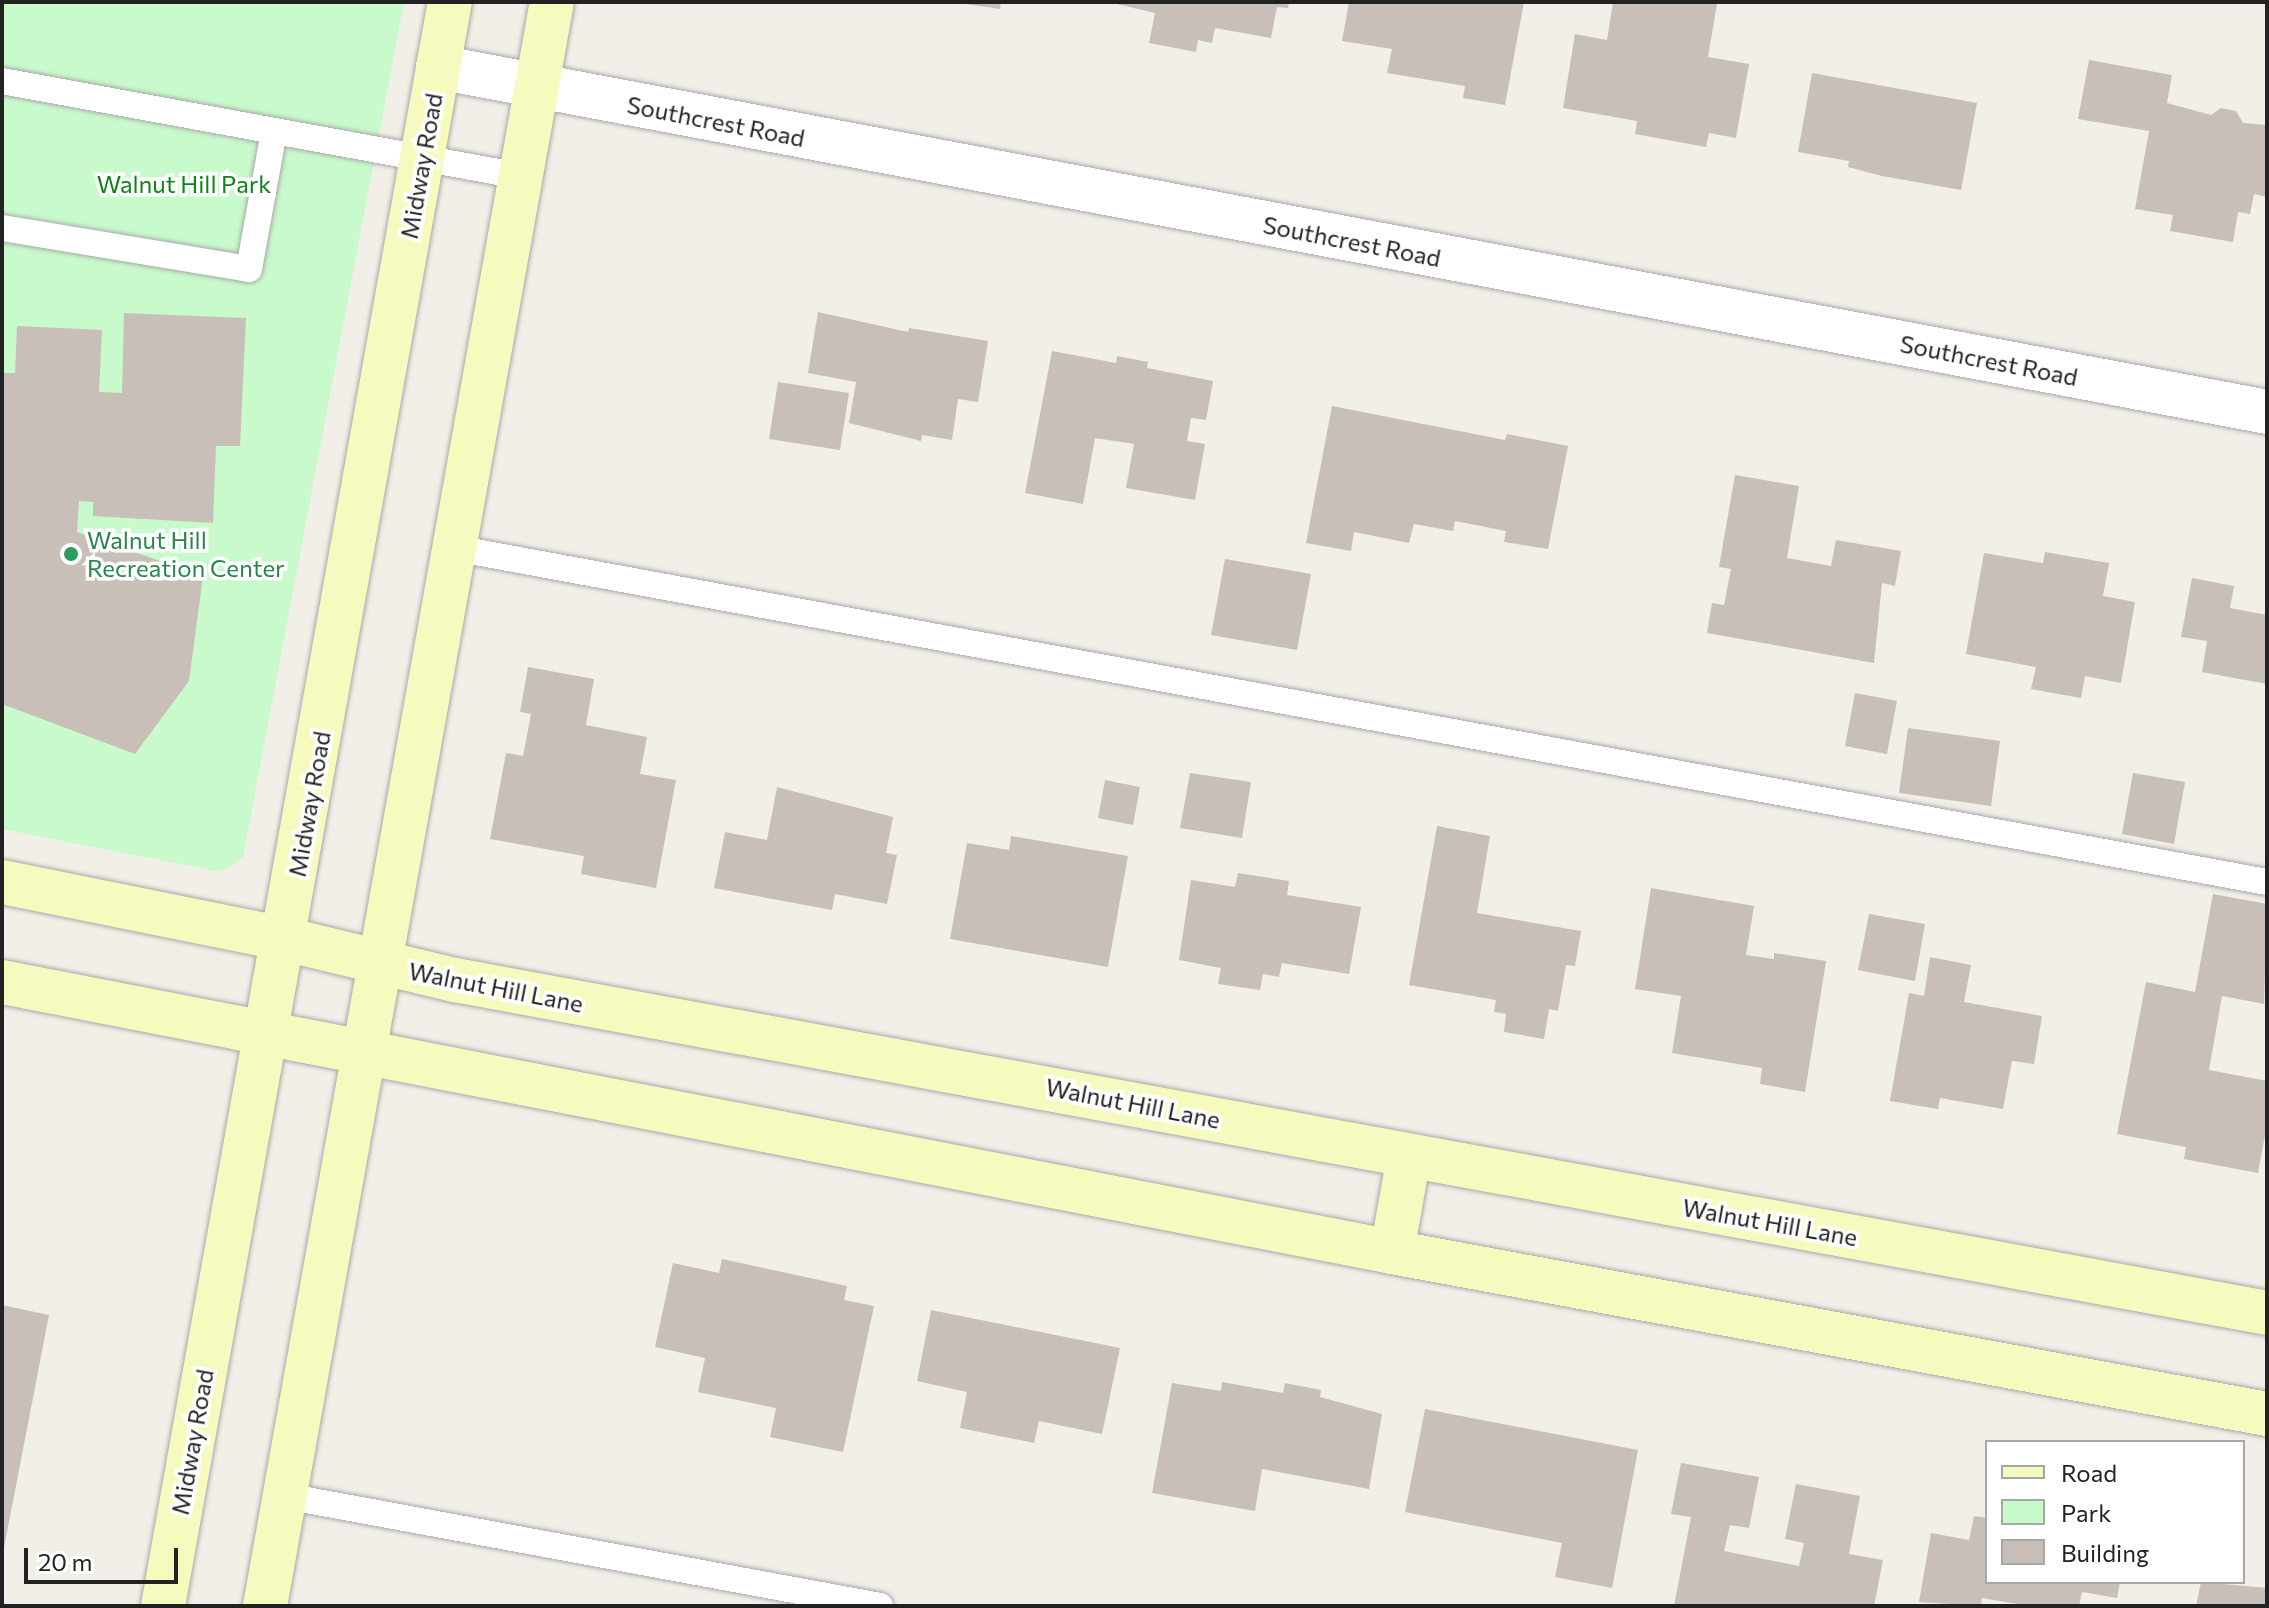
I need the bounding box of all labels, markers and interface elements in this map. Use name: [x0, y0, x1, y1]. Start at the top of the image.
street label: Southcrest Road: [625, 90, 807, 152]
street label: Midway Road: [394, 91, 448, 241]
park label: Walnut Hill Park: [97, 170, 271, 198]
street label: Southcrest Road: [1261, 210, 1443, 272]
street label: Southcrest Road: [1898, 329, 2080, 391]
place label: Walnut Hill Recreation Center: [87, 526, 285, 582]
marker: Walnut Hill Recreation Center: [62, 545, 80, 563]
street label: Midway Road: [282, 729, 336, 879]
street label: Walnut Hill Lane: [406, 956, 586, 1018]
street label: Walnut Hill Lane: [1043, 1072, 1223, 1134]
street label: Walnut Hill Lane: [1680, 1192, 1860, 1252]
street label: Midway Road: [165, 1367, 219, 1517]
legend: [1985, 1440, 2245, 1584]
text: Road: [2061, 1458, 2117, 1487]
text: Park: [2061, 1498, 2111, 1527]
scale bar: [28, 1532, 182, 1582]
text: Building: [2061, 1538, 2149, 1567]
text: 20 m: [38, 1547, 92, 1576]

